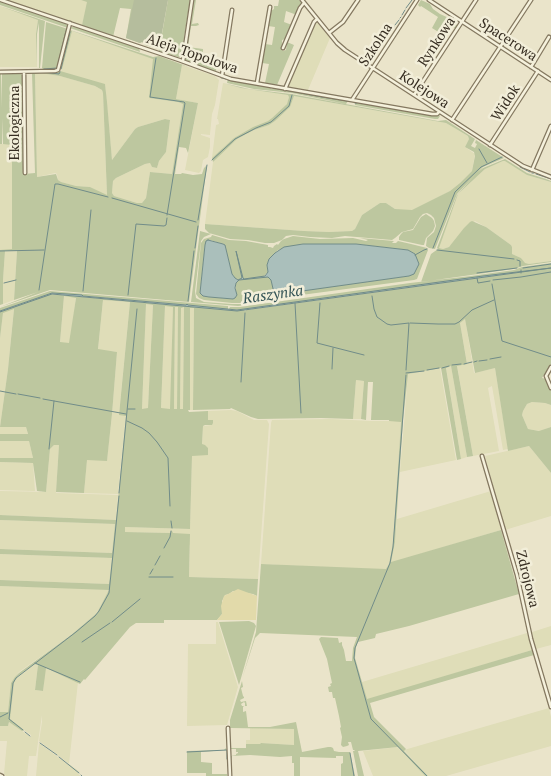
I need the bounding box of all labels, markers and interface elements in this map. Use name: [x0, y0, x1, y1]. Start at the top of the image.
street label: Rynkowa: [415, 14, 459, 70]
street label: Spacerowa: [476, 15, 540, 65]
street label: Szkolna: [356, 20, 396, 70]
street label: Aleja Topolowa: [144, 31, 240, 77]
street label: Kolejowa: [396, 68, 452, 112]
street label: Widok: [488, 82, 524, 124]
street label: Ekologiczna: [7, 86, 23, 160]
water label: Raszynka: [242, 282, 304, 308]
street label: Zdrojowa: [512, 549, 542, 609]

